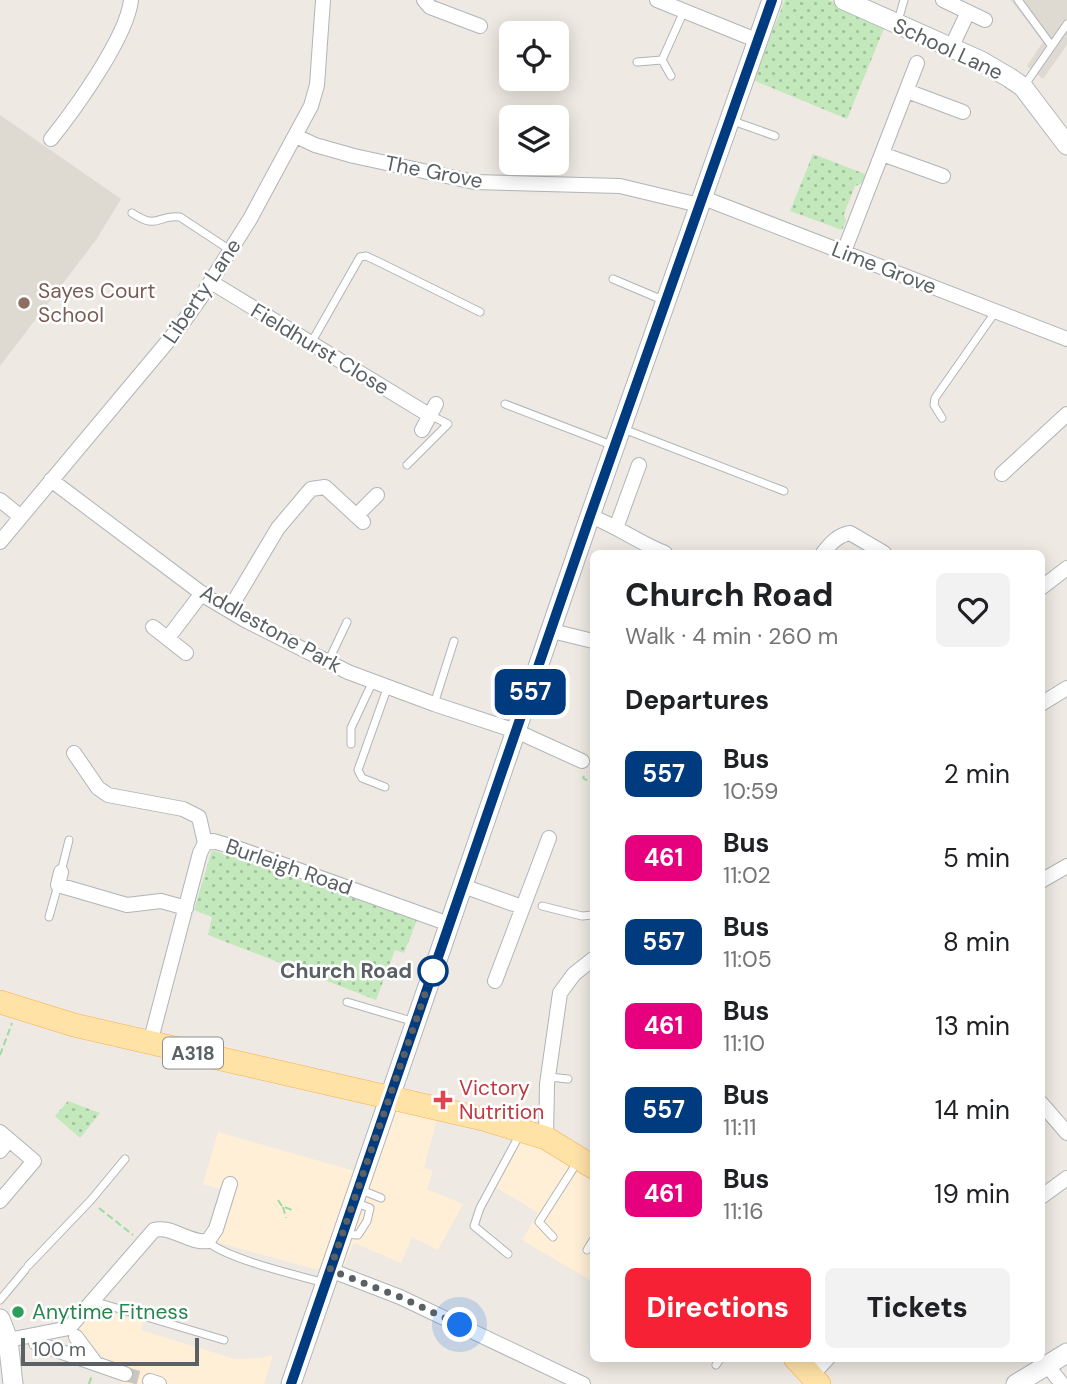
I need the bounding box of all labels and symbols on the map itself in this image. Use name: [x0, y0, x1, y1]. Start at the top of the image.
street label: School Lane: [889, 11, 1007, 87]
street label: The Grove: [383, 149, 485, 195]
street label: Liberty Lane: [157, 233, 247, 349]
street label: Lime Grove: [828, 235, 940, 301]
place label: Sayes Court School: [38, 277, 156, 329]
marker: Sayes Court School: [16, 295, 32, 311]
street label: Fieldhurst Close: [246, 297, 394, 401]
street label: Addlestone Park: [195, 578, 347, 680]
line badge: 557: [490, 669, 570, 715]
street label: Burleigh Road: [222, 832, 356, 902]
marker: Church Road: [418, 956, 448, 986]
place label: Church Road: [280, 957, 412, 985]
road number: A318: [163, 1037, 223, 1068]
place label: Victory Nutrition: [459, 1074, 544, 1126]
marker: Victory Nutrition: [433, 1090, 453, 1110]
place label: Anytime Fitness: [32, 1298, 188, 1326]
marker: Anytime Fitness: [10, 1304, 26, 1320]
your location: [442, 1307, 477, 1342]
scale bar: [21, 1335, 200, 1367]

